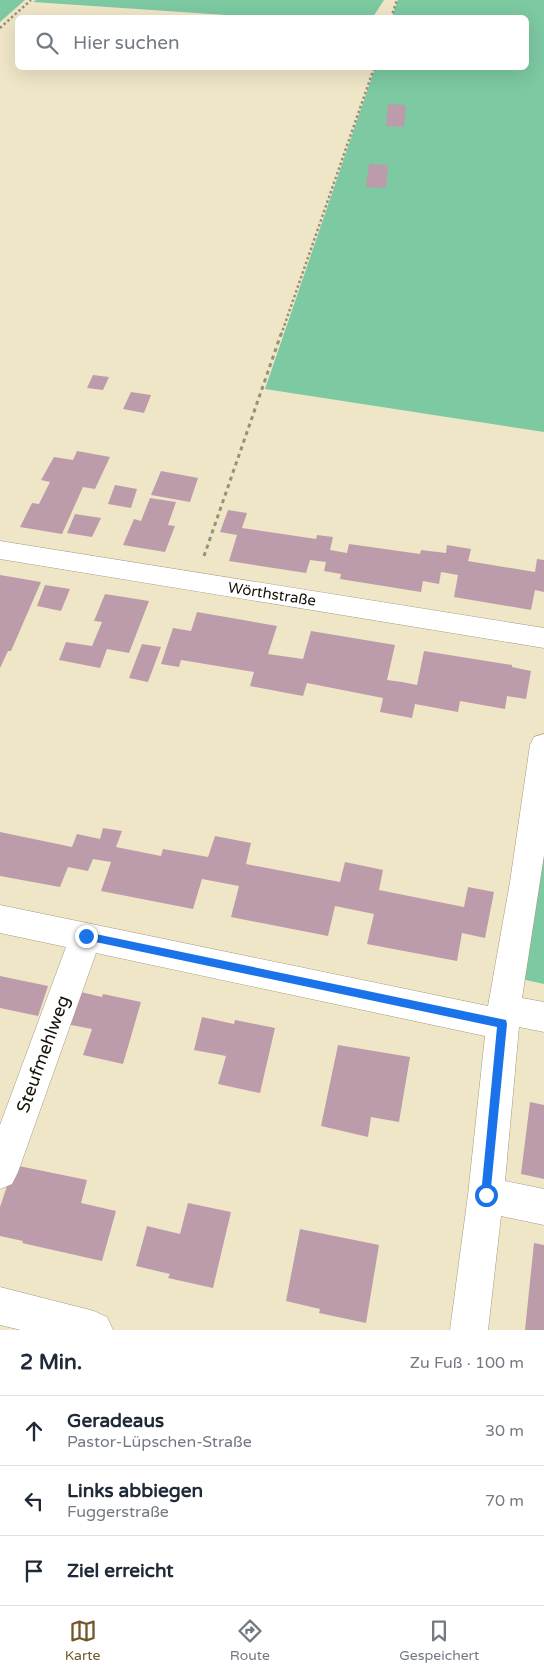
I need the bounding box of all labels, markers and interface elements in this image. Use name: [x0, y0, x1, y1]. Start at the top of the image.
search box: [15, 15, 529, 70]
icon: search: [33, 29, 61, 57]
text: Hier suchen: [73, 32, 180, 54]
street label: Wörthstraße: [227, 578, 317, 610]
route end: [75, 925, 98, 948]
street label: Steufmehlweg: [12, 992, 74, 1116]
route start: [475, 1184, 498, 1207]
text: 2 Min.: [20, 1350, 82, 1375]
text: Zu Fuß · 100 m: [410, 1353, 524, 1373]
text: Geradeaus: [67, 1410, 164, 1432]
icon: ahead: [20, 1417, 48, 1445]
text: 30 m: [485, 1421, 524, 1441]
text: Pastor-Lüpschen-Straße: [67, 1432, 252, 1452]
text: Links abbiegen: [67, 1480, 203, 1502]
icon: left: [20, 1487, 48, 1515]
text: 70 m: [485, 1491, 524, 1511]
text: Fuggerstraße: [67, 1502, 169, 1522]
icon: arrive: [20, 1557, 48, 1585]
text: Ziel erreicht: [67, 1560, 174, 1582]
tab: Karte: [65, 1617, 100, 1664]
tab: Route: [230, 1617, 270, 1664]
tab: Gespeichert: [399, 1617, 479, 1664]

